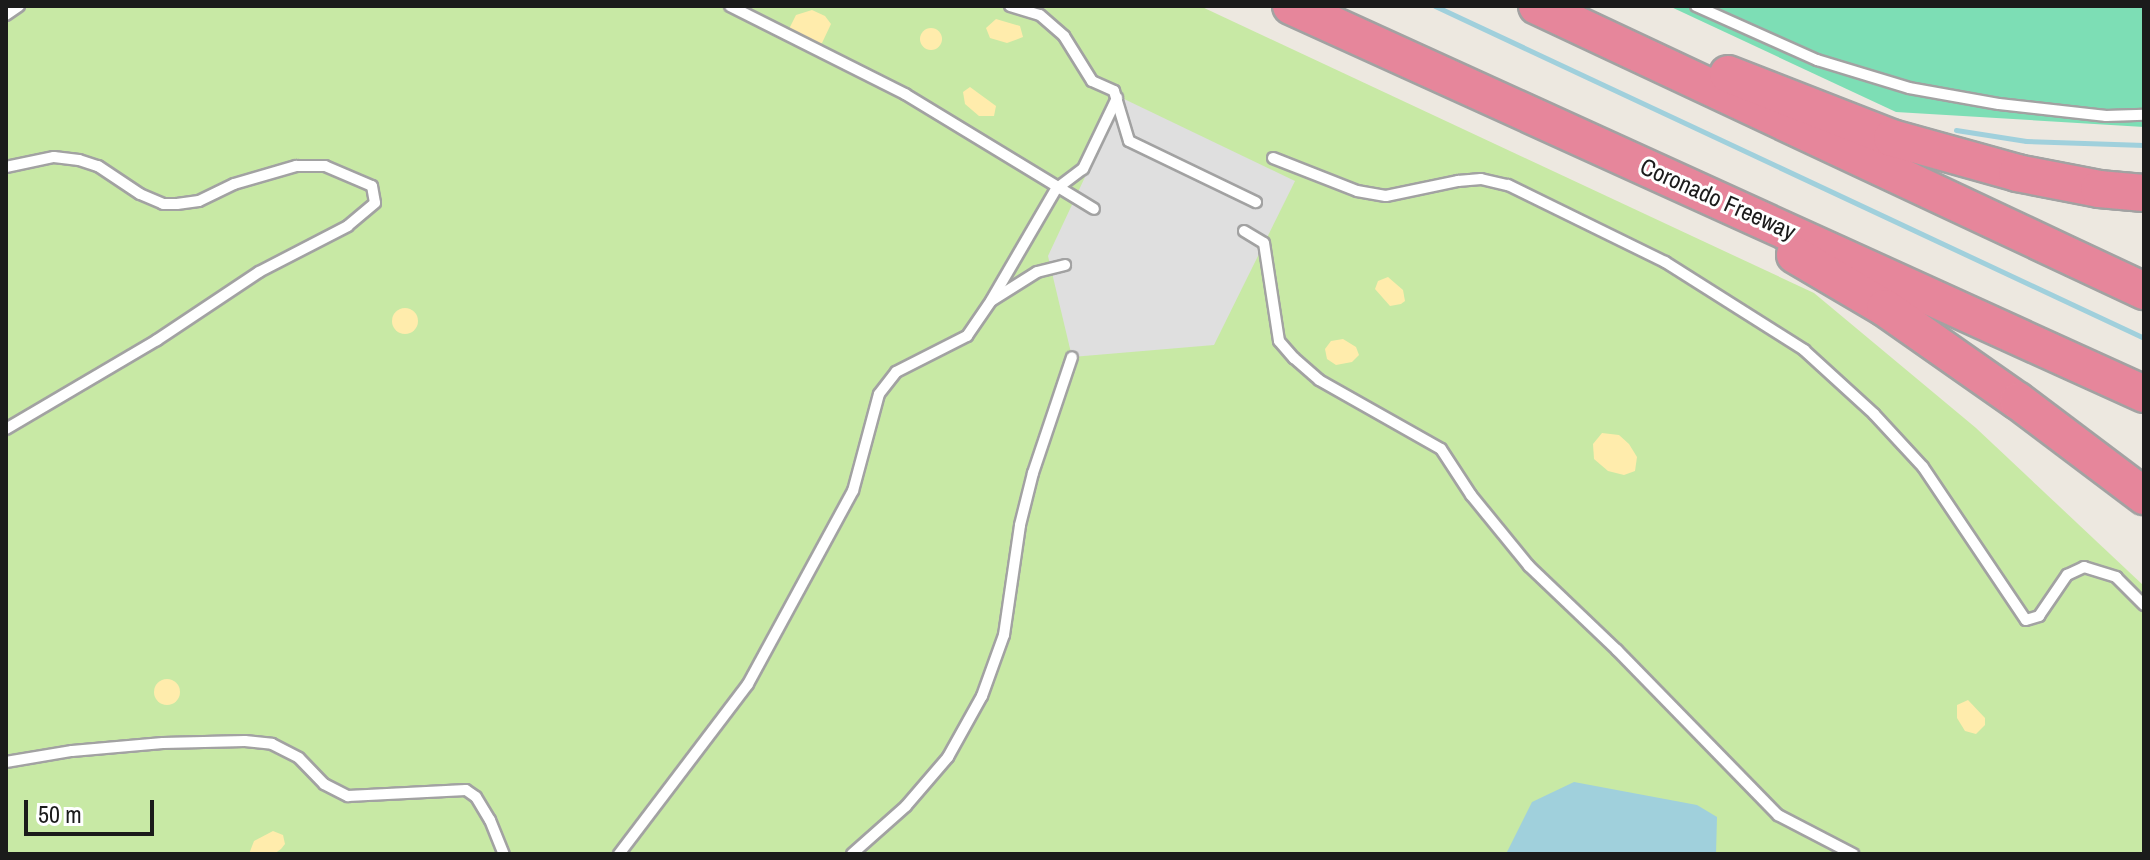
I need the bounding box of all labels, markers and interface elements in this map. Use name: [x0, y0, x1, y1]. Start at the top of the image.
street label: Coronado Freeway: [1636, 152, 1800, 246]
scale bar: [28, 784, 158, 834]
text: 50 m: [38, 798, 82, 830]

